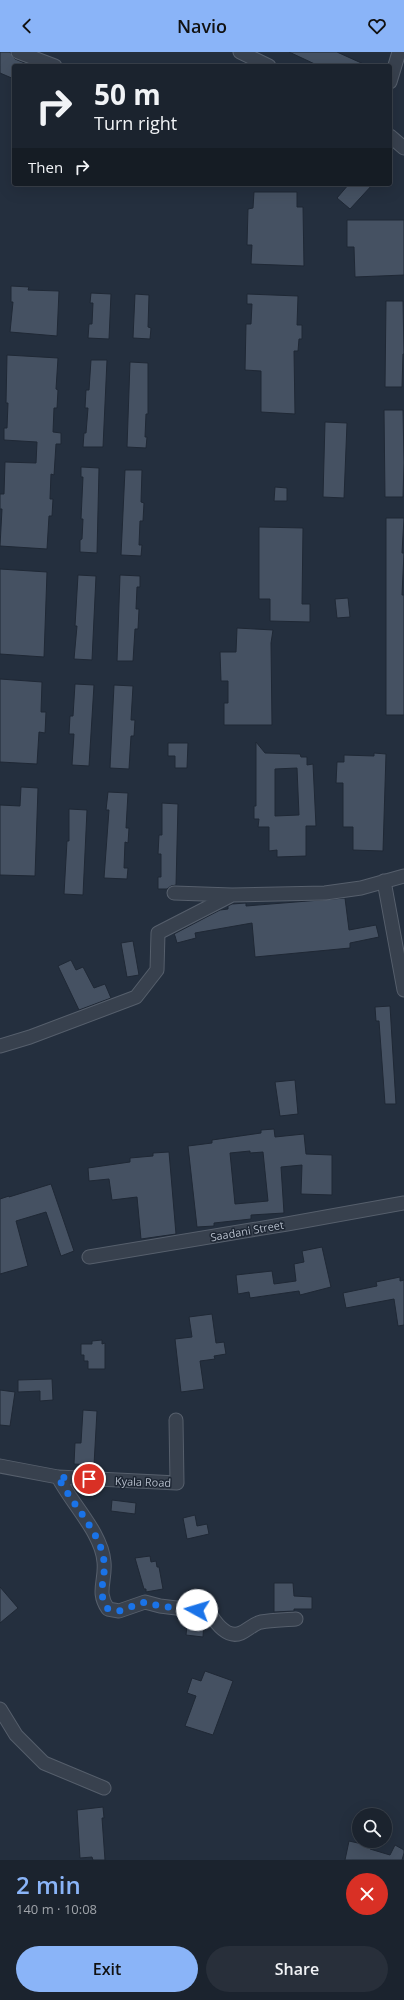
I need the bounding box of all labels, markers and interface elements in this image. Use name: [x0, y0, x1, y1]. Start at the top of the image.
text: Navio: [177, 14, 227, 38]
icon: back: [16, 15, 38, 37]
icon: heart: [366, 15, 388, 37]
text: 50 m: [94, 75, 161, 113]
icon: right: [28, 80, 80, 132]
text: Turn right: [94, 111, 177, 135]
icon: right: [71, 156, 93, 178]
text: Then: [28, 157, 63, 177]
street label: Saadani Street: [209, 1217, 285, 1244]
pin: [72, 1462, 106, 1496]
icon: arrive: [78, 1468, 100, 1490]
street label: Kyala Road: [115, 1473, 171, 1490]
position arrow: [176, 1589, 218, 1631]
map controls: [352, 1808, 392, 1848]
button: search: [352, 1808, 392, 1848]
text: 2 min: [16, 1868, 81, 1901]
button: close: [346, 1873, 388, 1915]
text: 140 m · 10:08: [16, 1900, 97, 1918]
button: Exit: [16, 1946, 198, 1992]
button: Share: [206, 1946, 388, 1992]

